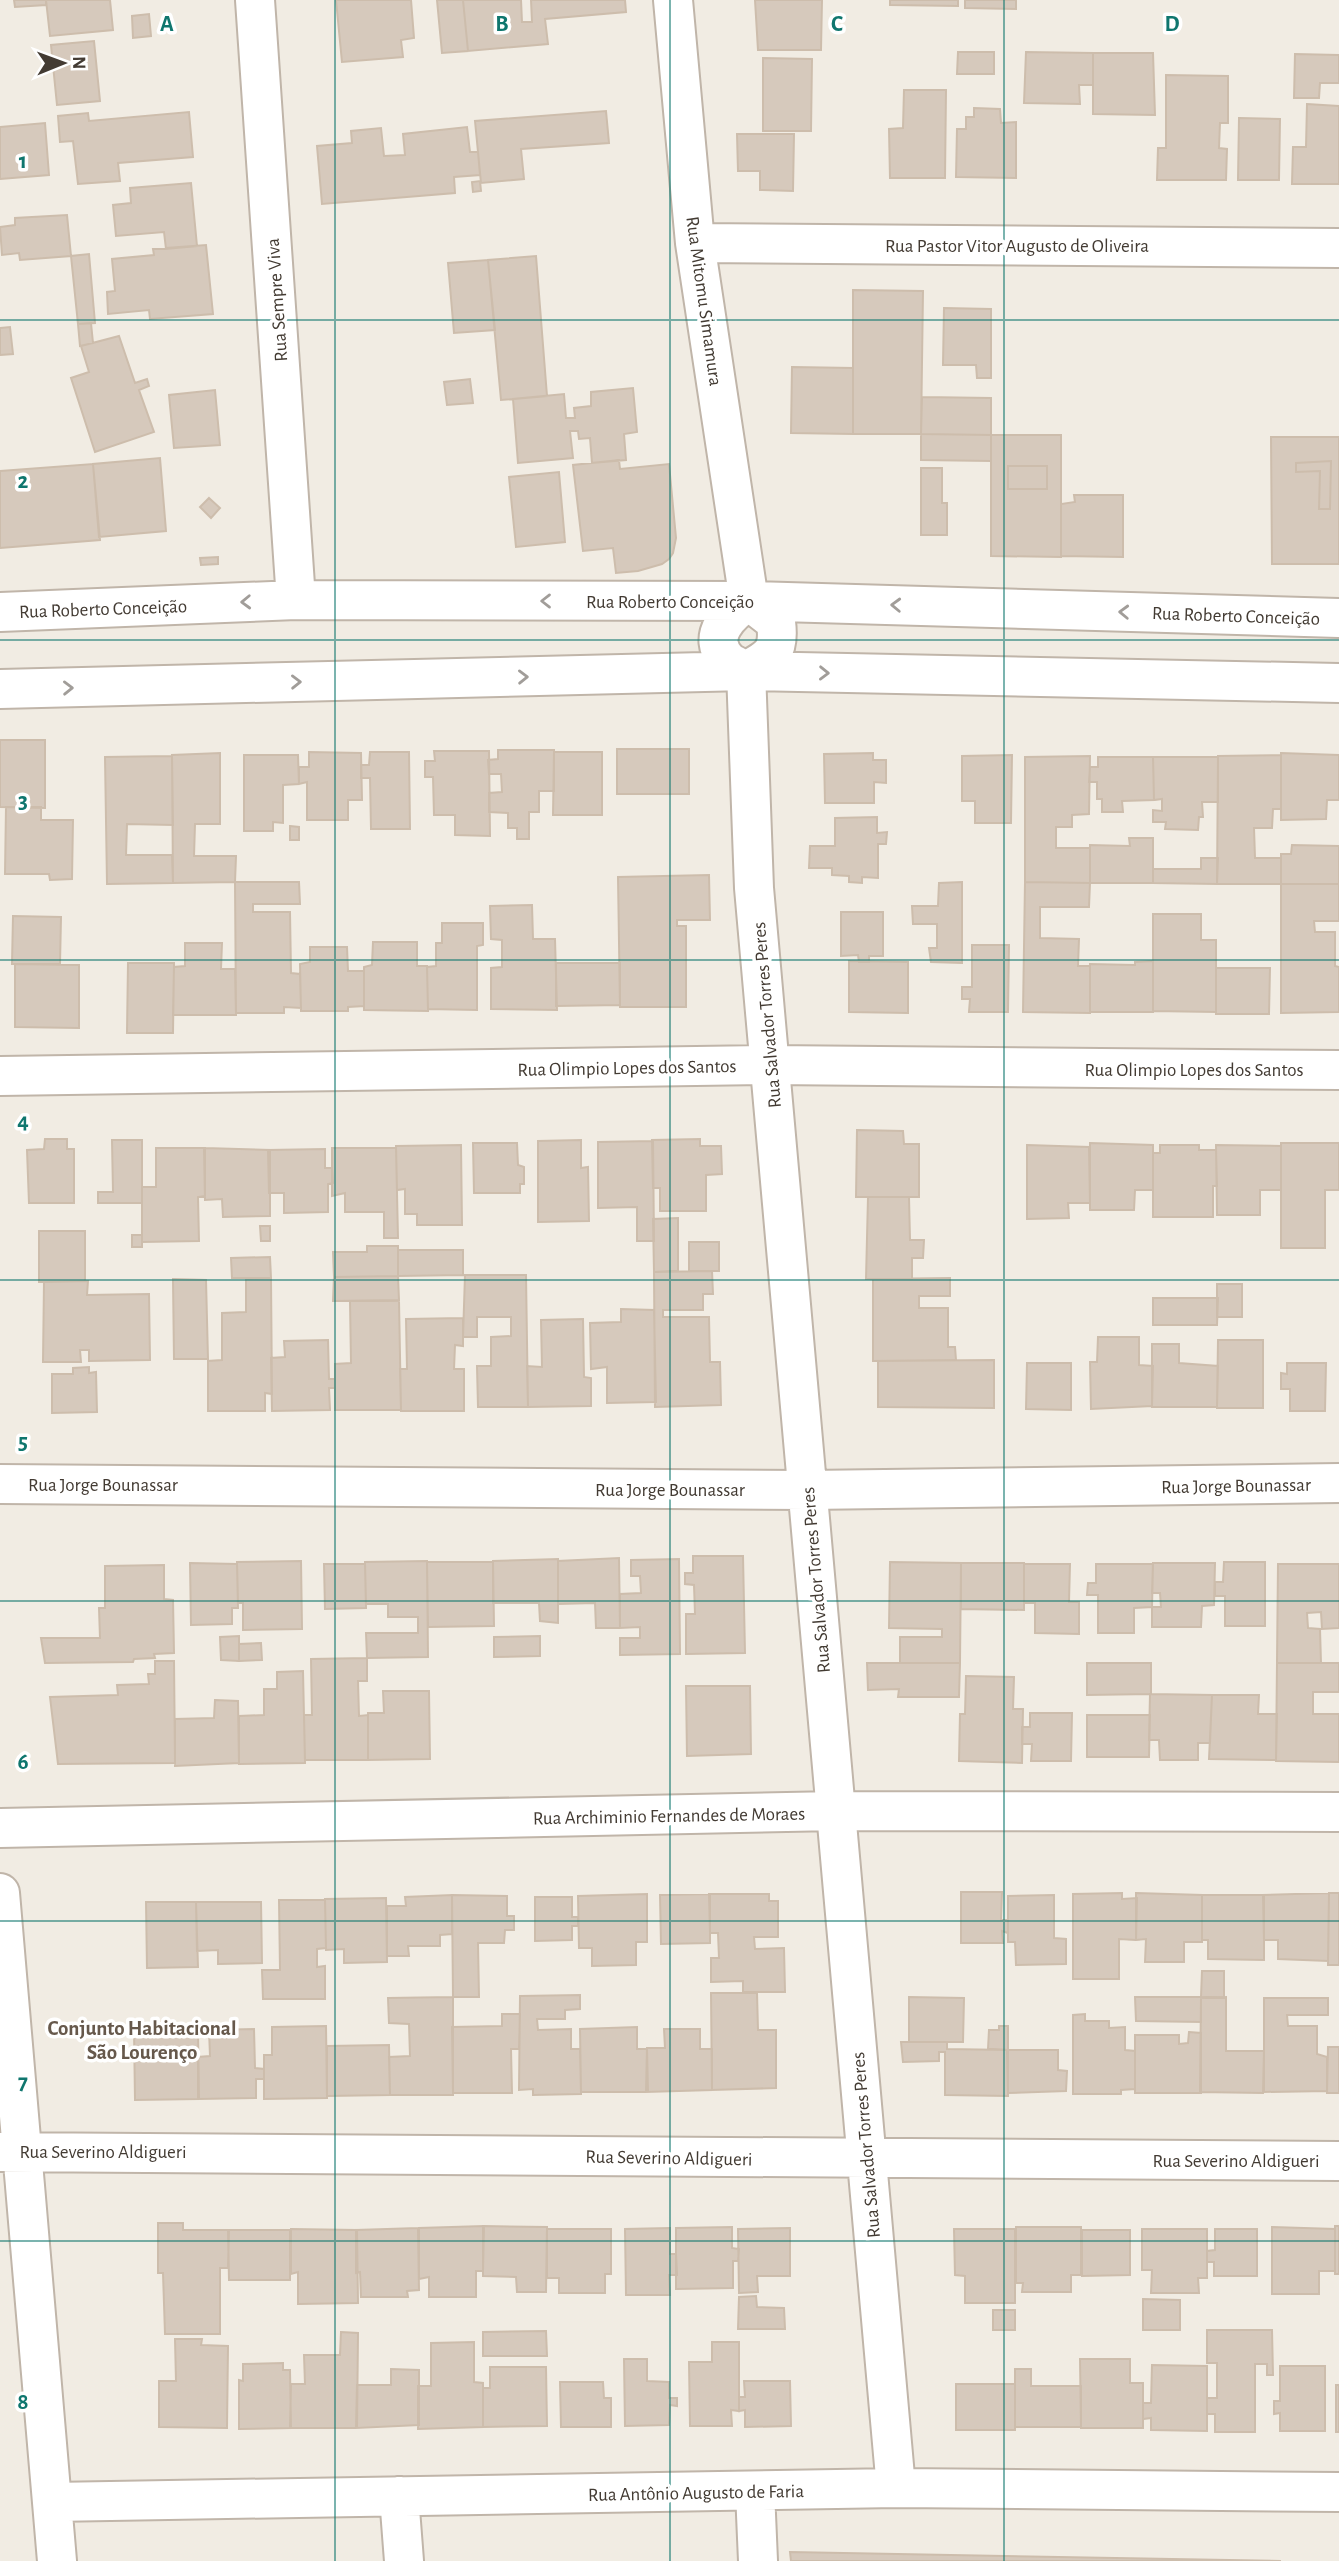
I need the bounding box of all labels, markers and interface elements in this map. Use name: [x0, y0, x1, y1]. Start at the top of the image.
text: A: [160, 13, 174, 36]
text: B: [495, 13, 509, 36]
text: C: [831, 13, 843, 36]
text: D: [1164, 13, 1180, 36]
north arrow: [28, 28, 98, 98]
text: N: [69, 56, 88, 70]
text: 1: [19, 150, 27, 173]
street label: Rua Mitomu Simamura: [682, 215, 725, 387]
street label: Rua Sempre Viva: [264, 237, 291, 362]
street label: Rua Pastor Vitor Augusto de Oliveira: [885, 237, 1149, 256]
text: 2: [18, 470, 29, 493]
one-way arrow: [541, 593, 551, 609]
street label: Rua Roberto Conceição: [586, 593, 754, 612]
one-way arrow: [240, 595, 251, 610]
street label: Rua Roberto Conceição: [19, 597, 187, 622]
one-way arrow: [891, 598, 902, 613]
one-way arrow: [1118, 604, 1129, 620]
street label: Rua Roberto Conceição: [1152, 604, 1320, 629]
one-way arrow: [819, 665, 830, 680]
one-way arrow: [518, 669, 529, 684]
one-way arrow: [291, 674, 301, 690]
one-way arrow: [63, 680, 74, 695]
text: 3: [18, 790, 28, 813]
street label: Rua Salvador Torres Peres: [750, 921, 785, 1109]
street label: Rua Olimpio Lopes dos Santos: [517, 1057, 737, 1080]
street label: Rua Olimpio Lopes dos Santos: [1084, 1061, 1304, 1080]
text: 4: [17, 1110, 29, 1133]
text: 5: [18, 1431, 28, 1454]
street label: Rua Jorge Bounassar: [28, 1476, 178, 1495]
street label: Rua Jorge Bounassar: [1161, 1476, 1311, 1497]
street label: Rua Jorge Bounassar: [595, 1481, 745, 1500]
street label: Rua Salvador Torres Peres: [799, 1486, 834, 1674]
text: 6: [17, 1751, 29, 1774]
street label: Rua Archiminio Fernandes de Moraes: [533, 1805, 805, 1828]
district label: Conjunto Habitacional São Lourenço: [48, 2018, 236, 2063]
street label: Rua Salvador Torres Peres: [849, 2051, 884, 2239]
text: 7: [18, 2071, 28, 2094]
street label: Rua Severino Aldigueri: [19, 2143, 187, 2162]
street label: Rua Severino Aldigueri: [585, 2148, 753, 2169]
street label: Rua Severino Aldigueri: [1152, 2152, 1320, 2171]
text: 8: [17, 2391, 29, 2414]
street label: Rua Antônio Augusto de Faria: [588, 2482, 805, 2505]

